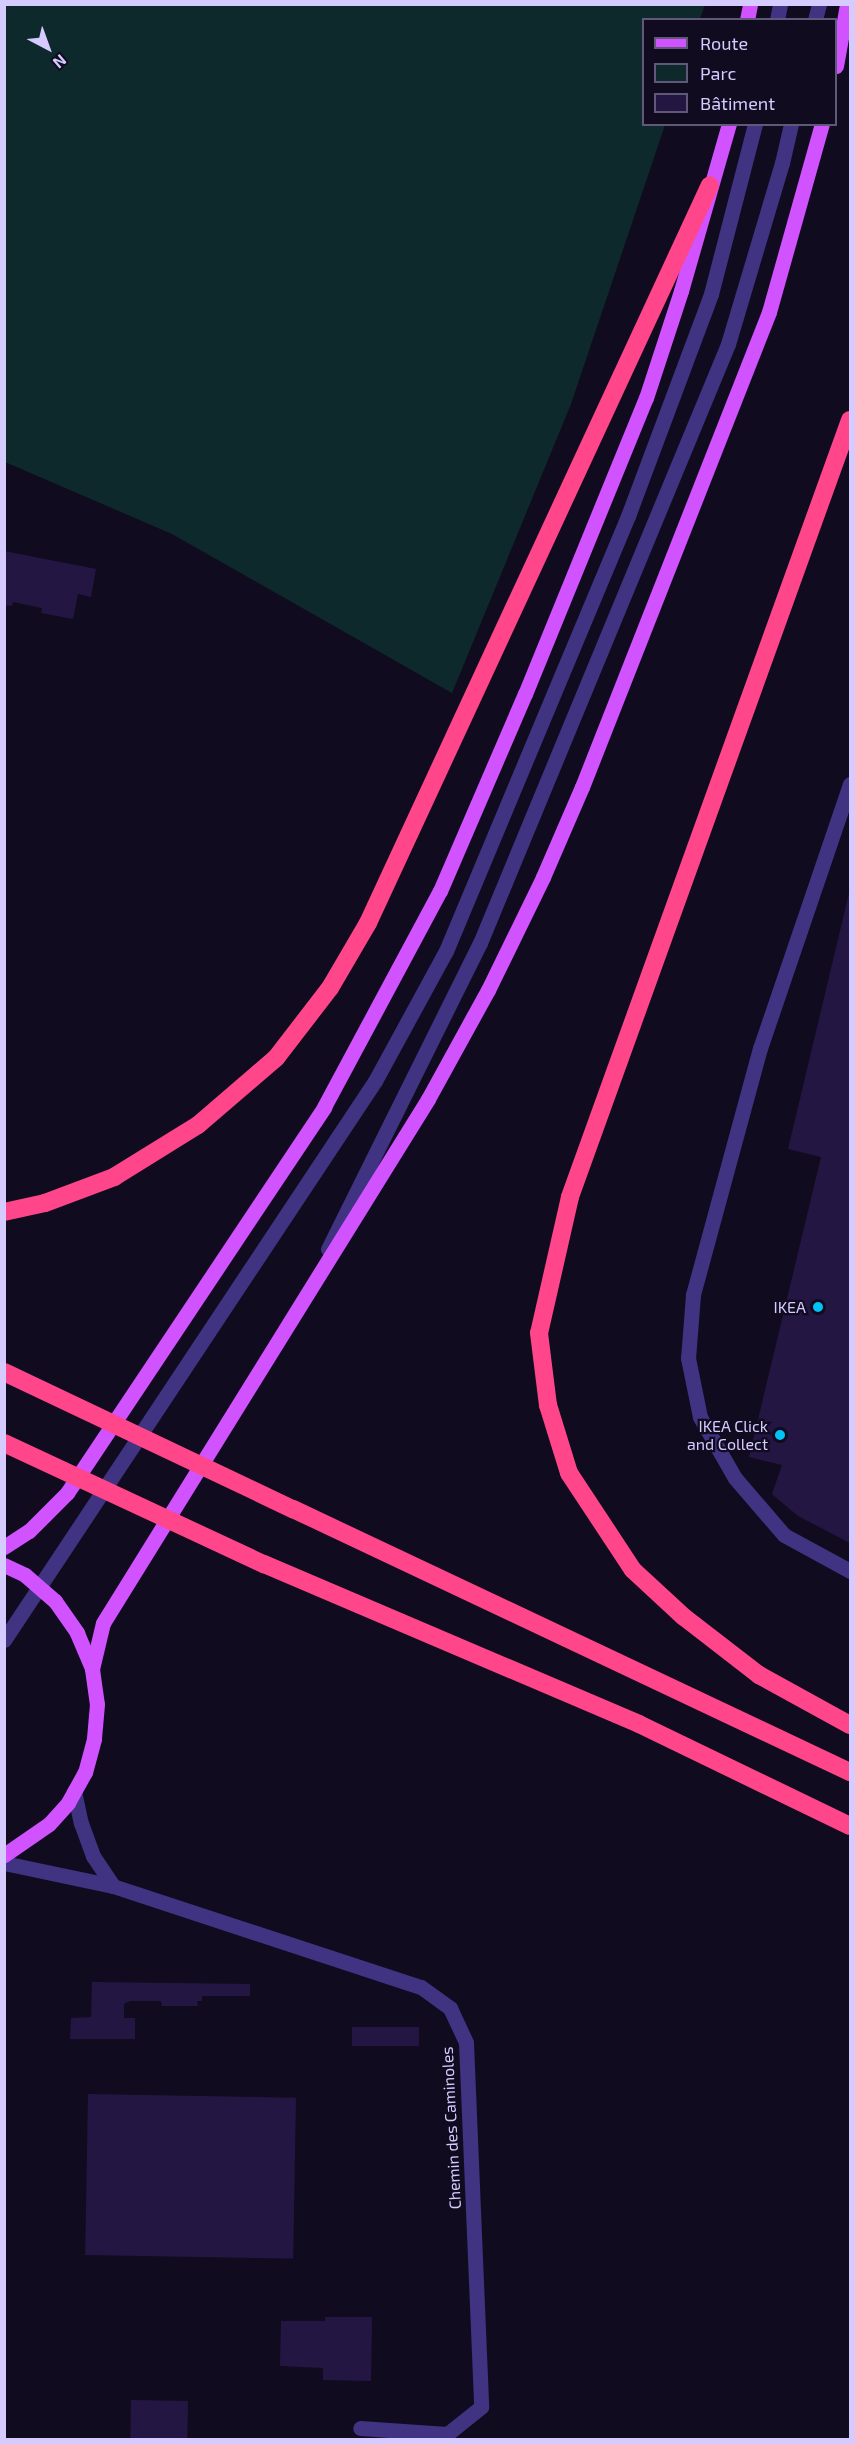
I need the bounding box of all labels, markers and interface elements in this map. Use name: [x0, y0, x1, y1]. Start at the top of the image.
north arrow: [18, 18, 78, 78]
legend: [642, 18, 837, 126]
text: Route: [700, 32, 748, 54]
text: N: [50, 51, 71, 73]
text: Parc: [700, 62, 736, 84]
text: Bâtiment: [700, 92, 775, 114]
place label: IKEA: [774, 1297, 806, 1317]
marker: IKEA: [811, 1300, 825, 1314]
place label: IKEA Click and Collect: [687, 1416, 768, 1454]
marker: IKEA Click and Collect: [773, 1428, 787, 1442]
street label: Chemin des Caminoles: [437, 2046, 465, 2210]

